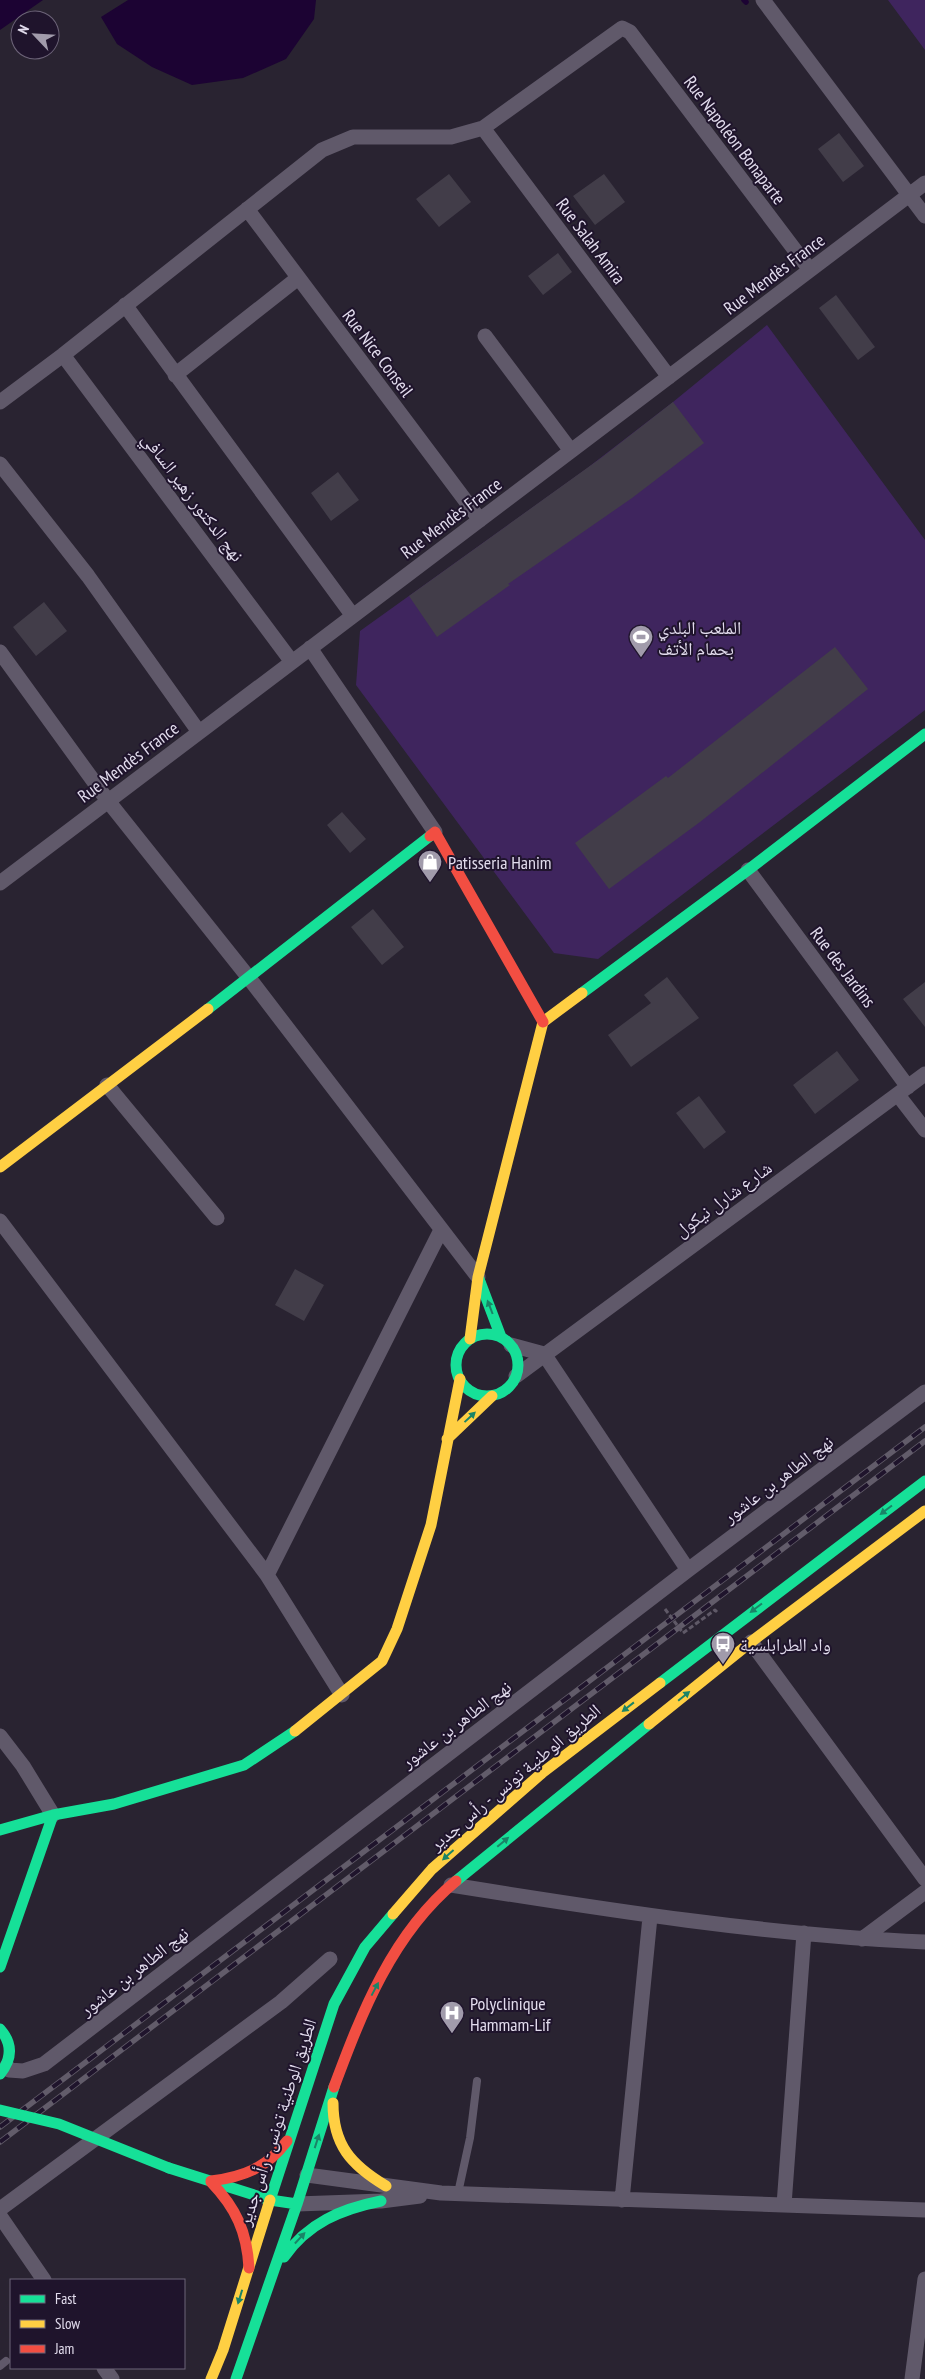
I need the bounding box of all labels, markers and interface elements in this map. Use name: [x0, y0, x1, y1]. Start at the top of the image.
north arrow: [10, 10, 60, 60]
text: N: [13, 22, 33, 37]
street label: Rue Napoléon Bonaparte: [679, 71, 791, 209]
street label: Rue Salah Amira: [551, 194, 631, 288]
street label: Rue Mendès France: [719, 229, 829, 319]
street label: Rue Nice Conseil: [338, 305, 419, 402]
street label: نهج الدكتور زهير السافي: [134, 428, 249, 568]
street label: Rue Mendès France: [396, 473, 506, 563]
place label: الملعب البلدي بحمام الأتف: [658, 616, 741, 661]
sports icon: الملعب البلدي بحمام الأتف: [628, 624, 654, 658]
street label: Rue Mendès France: [73, 717, 183, 807]
shop icon: Patisseria Hanim: [417, 849, 443, 883]
place label: Patisseria Hanim: [448, 851, 552, 874]
street label: Rue des Jardins: [805, 922, 881, 1012]
street label: شارع شارل نيكول: [670, 1156, 776, 1242]
one-way arrow: [485, 1300, 493, 1314]
one-way arrow: [463, 1411, 475, 1423]
street label: نهج الطاهر بن عاشور: [718, 1430, 838, 1529]
one-way arrow: [879, 1505, 893, 1515]
one-way arrow: [750, 1603, 763, 1613]
bus stop icon: واد الطرابلسية: [710, 1631, 736, 1665]
place label: واد الطرابلسية: [740, 1633, 831, 1656]
street label: نهج الطاهر بن عاشور: [396, 1675, 516, 1774]
one-way arrow: [677, 1690, 690, 1701]
street label: الطريق الوطنية تونس - رأس جدير: [424, 1699, 605, 1856]
one-way arrow: [621, 1702, 634, 1712]
one-way arrow: [496, 1836, 509, 1847]
one-way arrow: [441, 1849, 454, 1860]
street label: نهج الطاهر بن عاشور: [74, 1921, 194, 2022]
one-way arrow: [370, 1982, 379, 1995]
place label: Polyclinique Hammam-Lif: [470, 1992, 552, 2036]
hospital icon: Polyclinique Hammam-Lif: [439, 2000, 465, 2034]
street label: الطريق الوطنية تونس - رأس جدير: [232, 2016, 321, 2229]
one-way arrow: [314, 2133, 322, 2148]
one-way arrow: [294, 2233, 306, 2245]
legend: [10, 2279, 185, 2369]
text: Fast: [55, 2289, 76, 2308]
one-way arrow: [235, 2289, 243, 2304]
text: Slow: [55, 2314, 80, 2333]
text: Jam: [54, 2339, 74, 2358]

